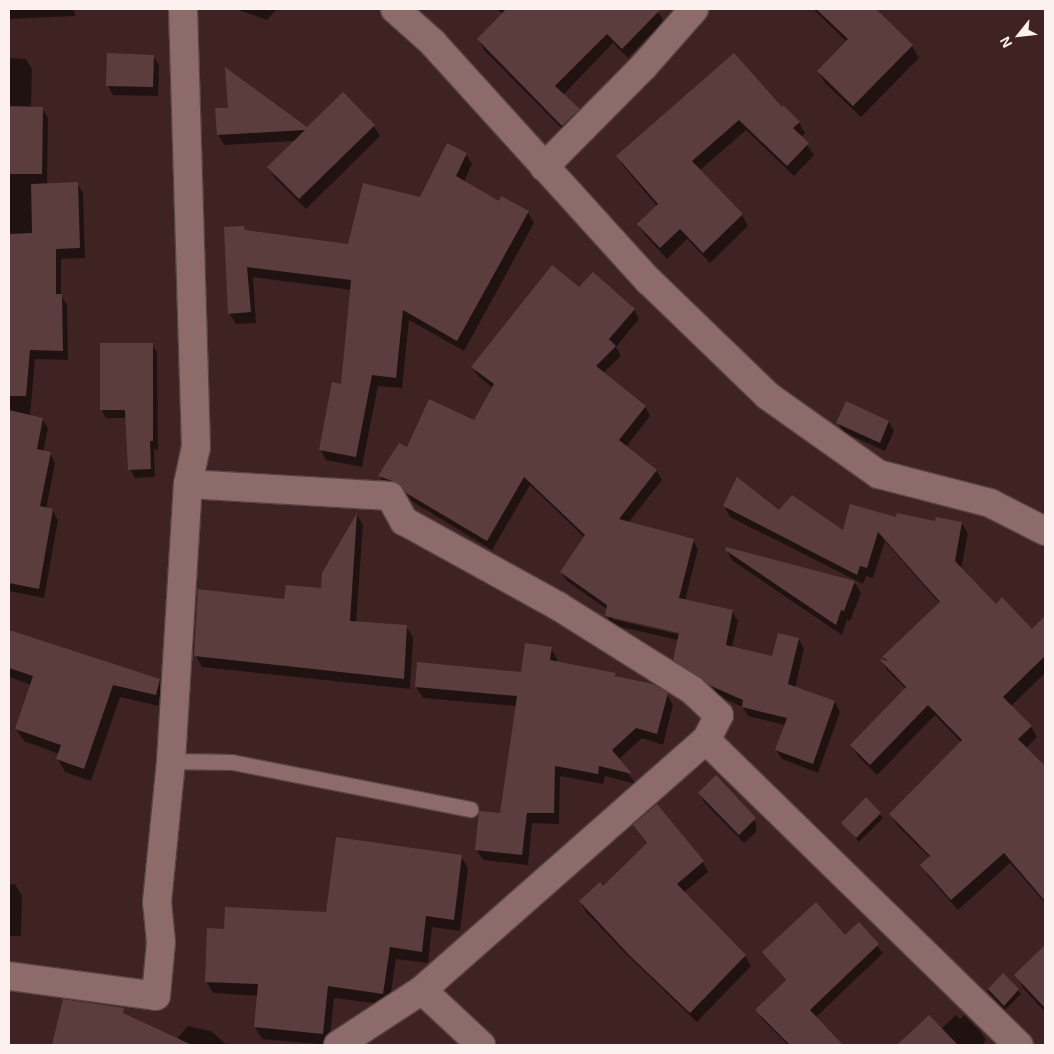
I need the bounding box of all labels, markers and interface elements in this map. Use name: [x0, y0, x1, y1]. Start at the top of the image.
north arrow: [994, 10, 1044, 60]
text: N: [996, 34, 1015, 51]

